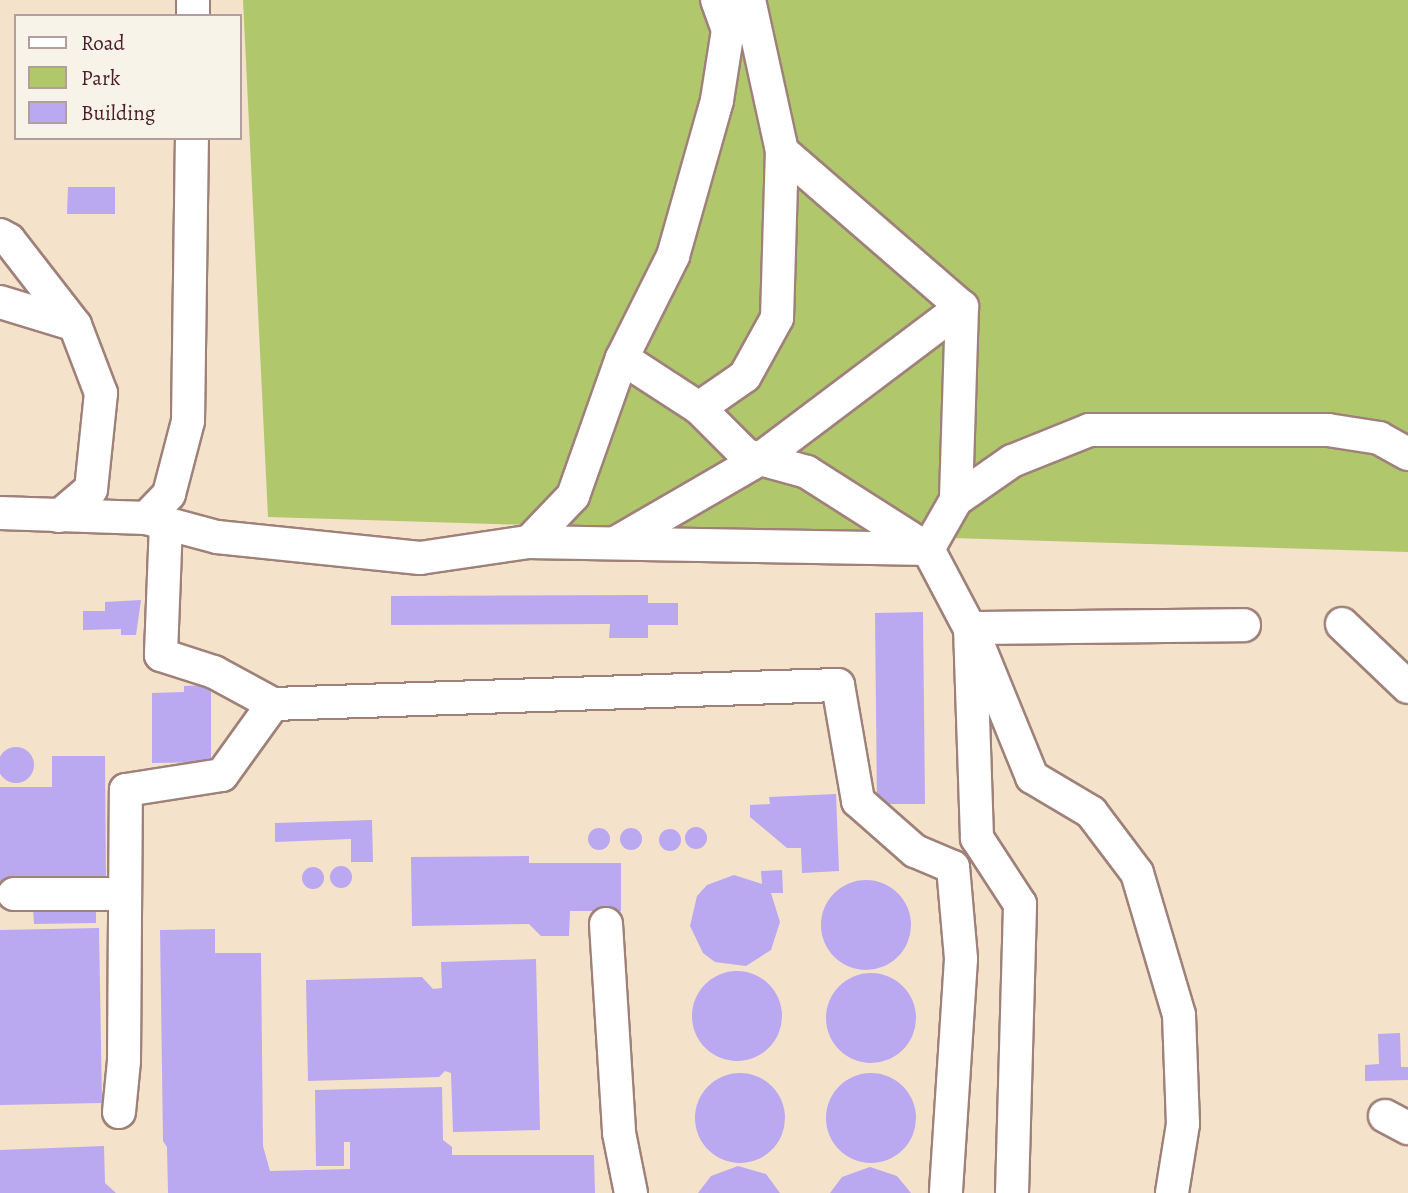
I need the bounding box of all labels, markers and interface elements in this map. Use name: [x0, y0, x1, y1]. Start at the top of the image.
legend: [14, 14, 242, 140]
text: Road: [81, 29, 125, 57]
text: Park: [81, 64, 120, 92]
text: Building: [81, 99, 155, 127]

